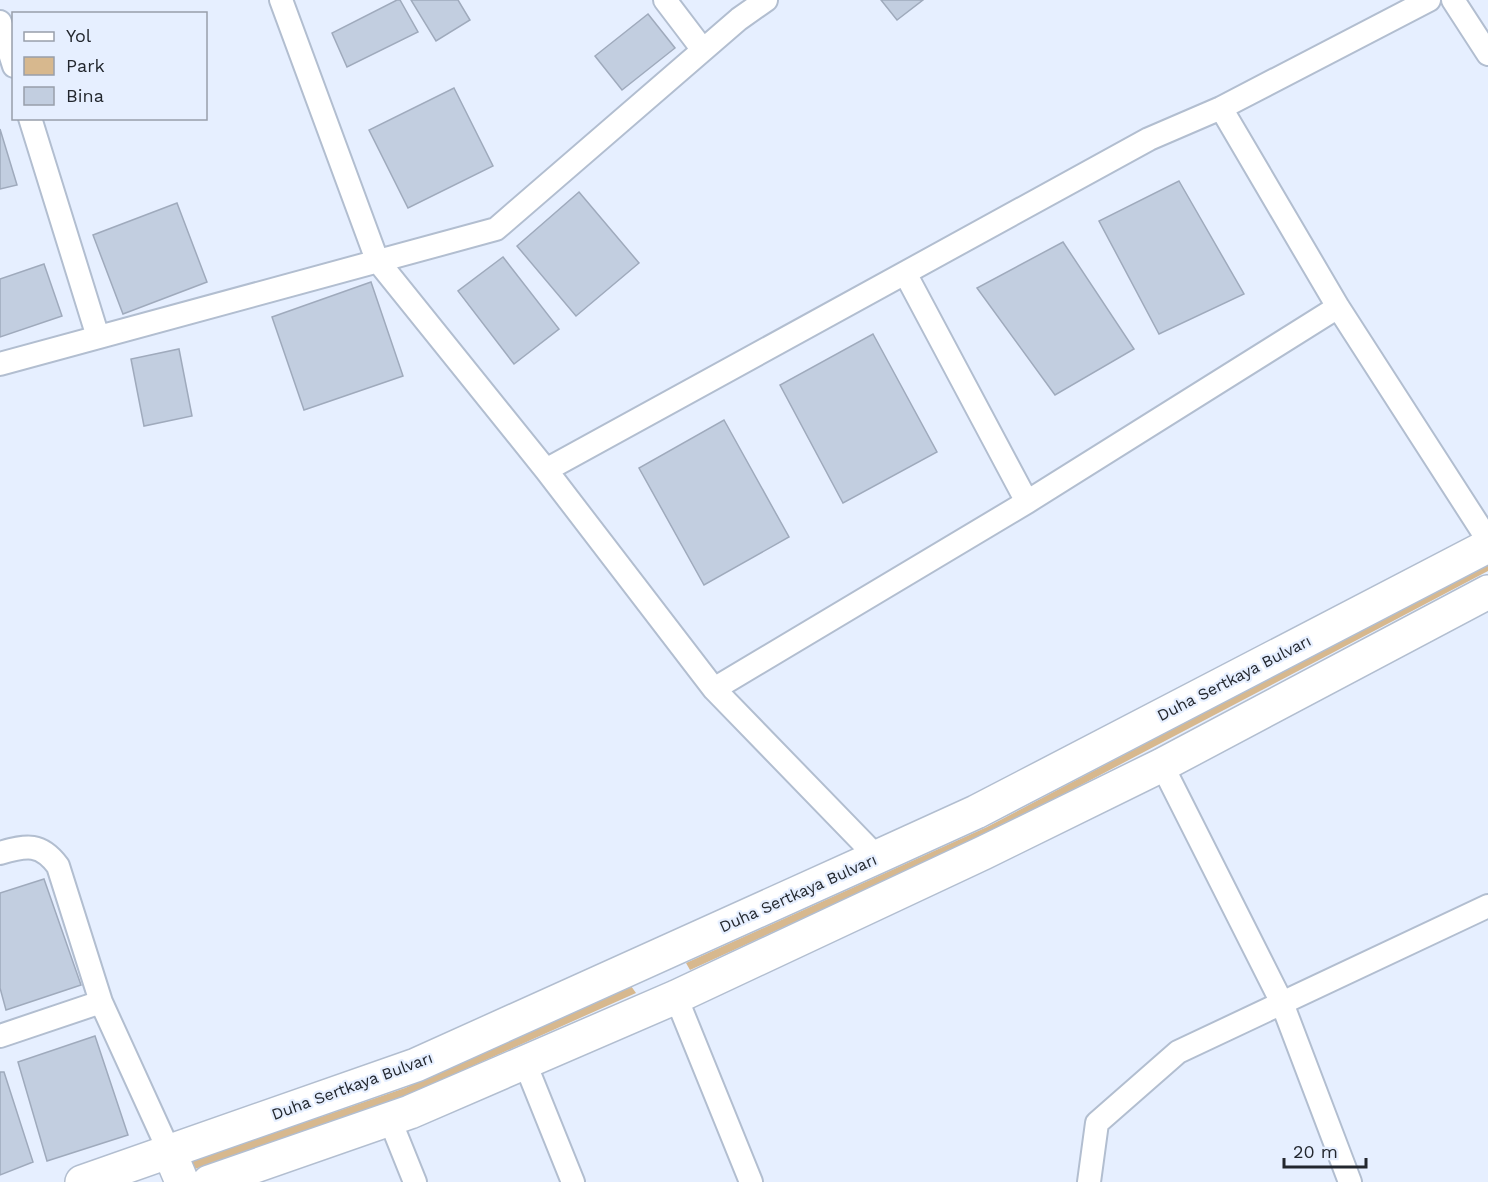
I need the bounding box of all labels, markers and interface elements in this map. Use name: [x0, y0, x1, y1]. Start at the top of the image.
legend: [12, 12, 207, 120]
text: Yol: [66, 25, 92, 46]
text: Park: [66, 55, 105, 76]
text: Bina: [66, 85, 104, 106]
street label: Duha Sertkaya Bulvarı: [1154, 631, 1314, 725]
street label: Duha Sertkaya Bulvarı: [716, 850, 880, 936]
street label: Duha Sertkaya Bulvarı: [269, 1048, 435, 1124]
scale bar: [1284, 1131, 1366, 1169]
text: 20 m: [1293, 1141, 1338, 1162]

